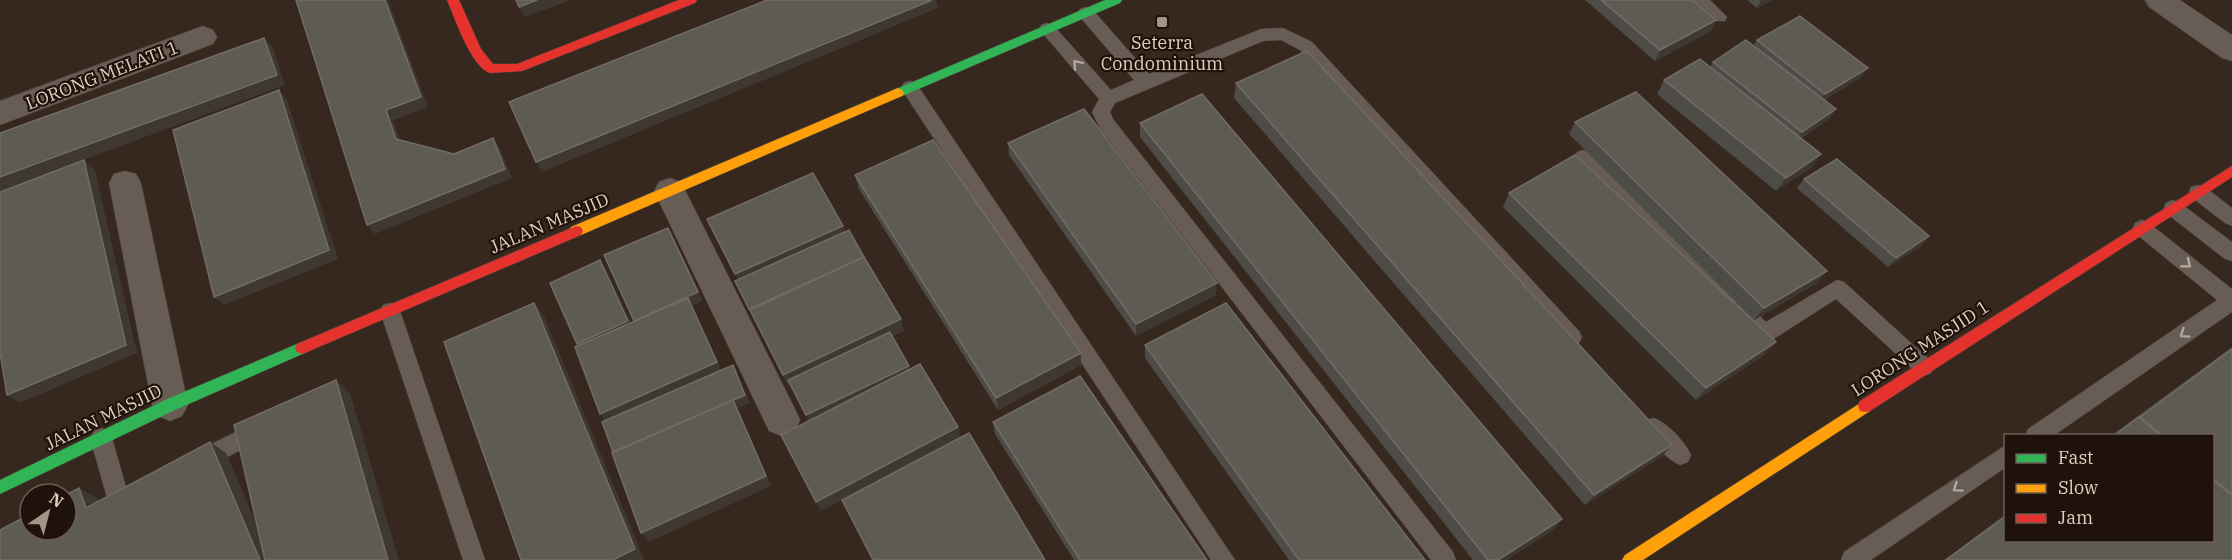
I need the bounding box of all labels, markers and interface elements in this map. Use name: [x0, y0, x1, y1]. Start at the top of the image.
marker: Seterra Condominium: [1155, 15, 1169, 29]
place label: Seterra Condominium: [1101, 31, 1223, 75]
street label: LORONG MELATI 1: [22, 35, 182, 115]
one-way arrow: [1073, 60, 1084, 71]
street label: JALAN MASJID: [486, 188, 612, 258]
one-way arrow: [2180, 257, 2191, 268]
street label: LORONG MASJID 1: [1847, 295, 1993, 401]
one-way arrow: [2179, 327, 2190, 338]
street label: JALAN MASJID: [41, 379, 165, 455]
legend: [2004, 434, 2214, 542]
text: Fast: [2058, 446, 2093, 469]
text: Slow: [2058, 476, 2098, 499]
one-way arrow: [1953, 481, 1964, 492]
north arrow: [18, 482, 78, 542]
text: N: [46, 488, 68, 512]
text: Jam: [2058, 506, 2093, 529]

